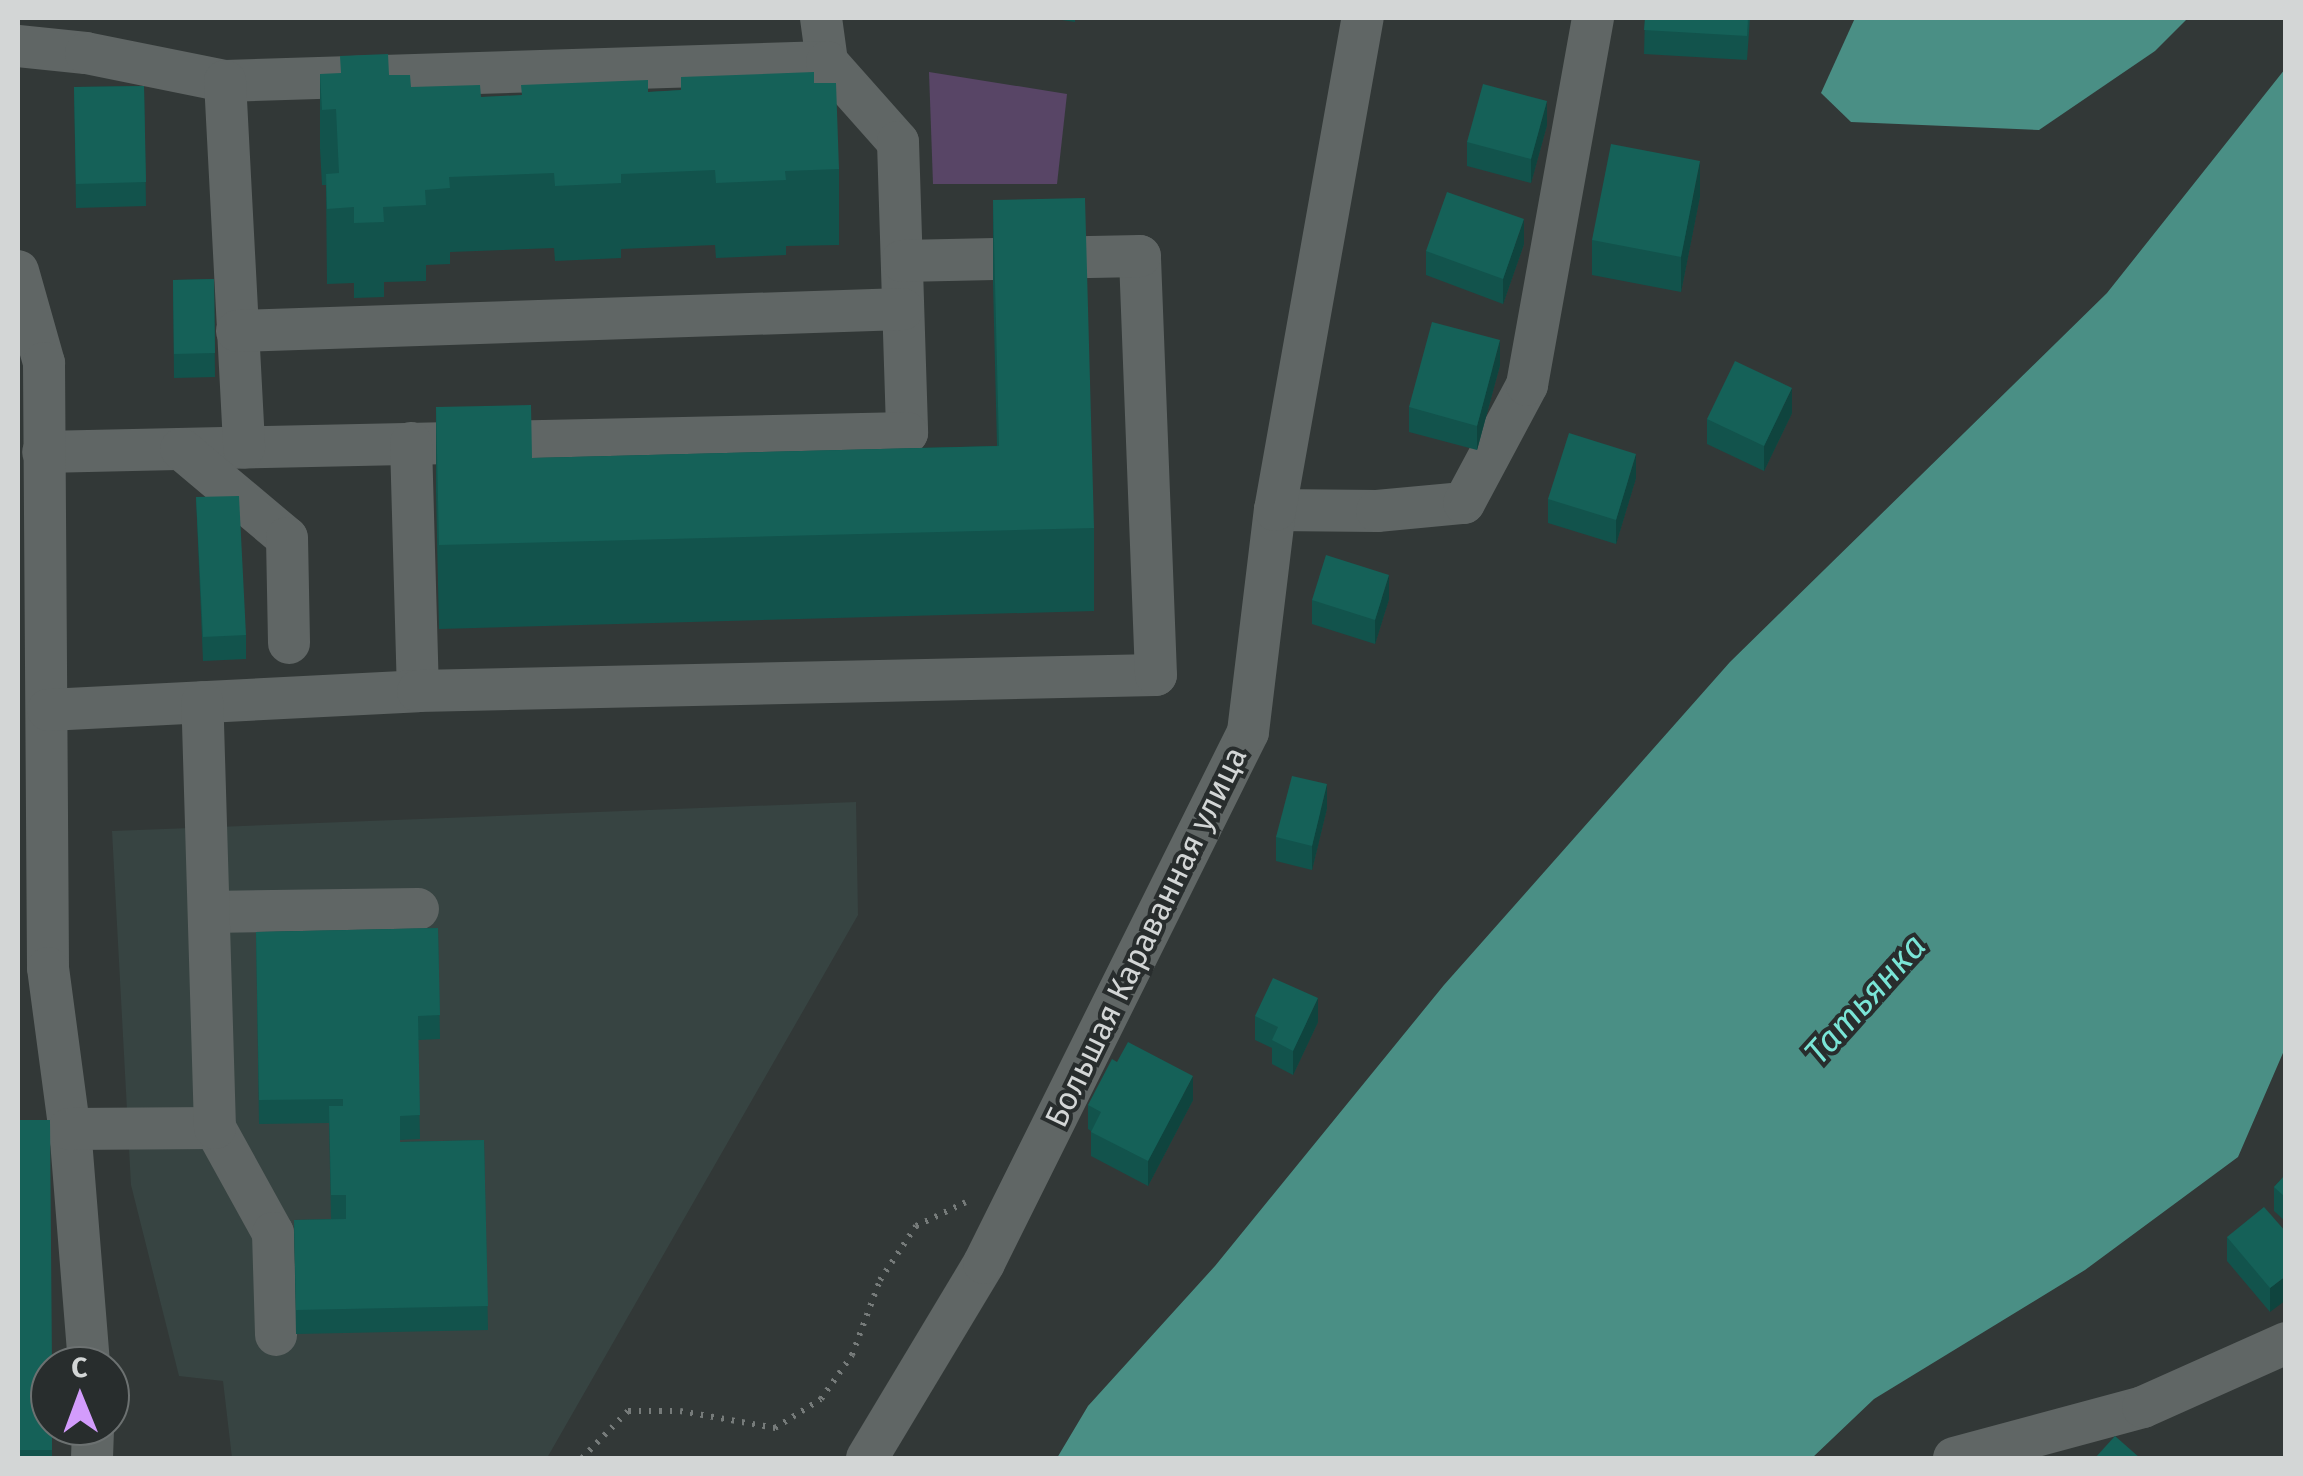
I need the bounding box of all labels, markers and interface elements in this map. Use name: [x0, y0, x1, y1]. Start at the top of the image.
street label: Большая Караванная улица: [1037, 740, 1255, 1134]
water label: Татьянка: [1795, 925, 1935, 1073]
north arrow: [30, 1346, 130, 1446]
text: С: [71, 1351, 88, 1384]

